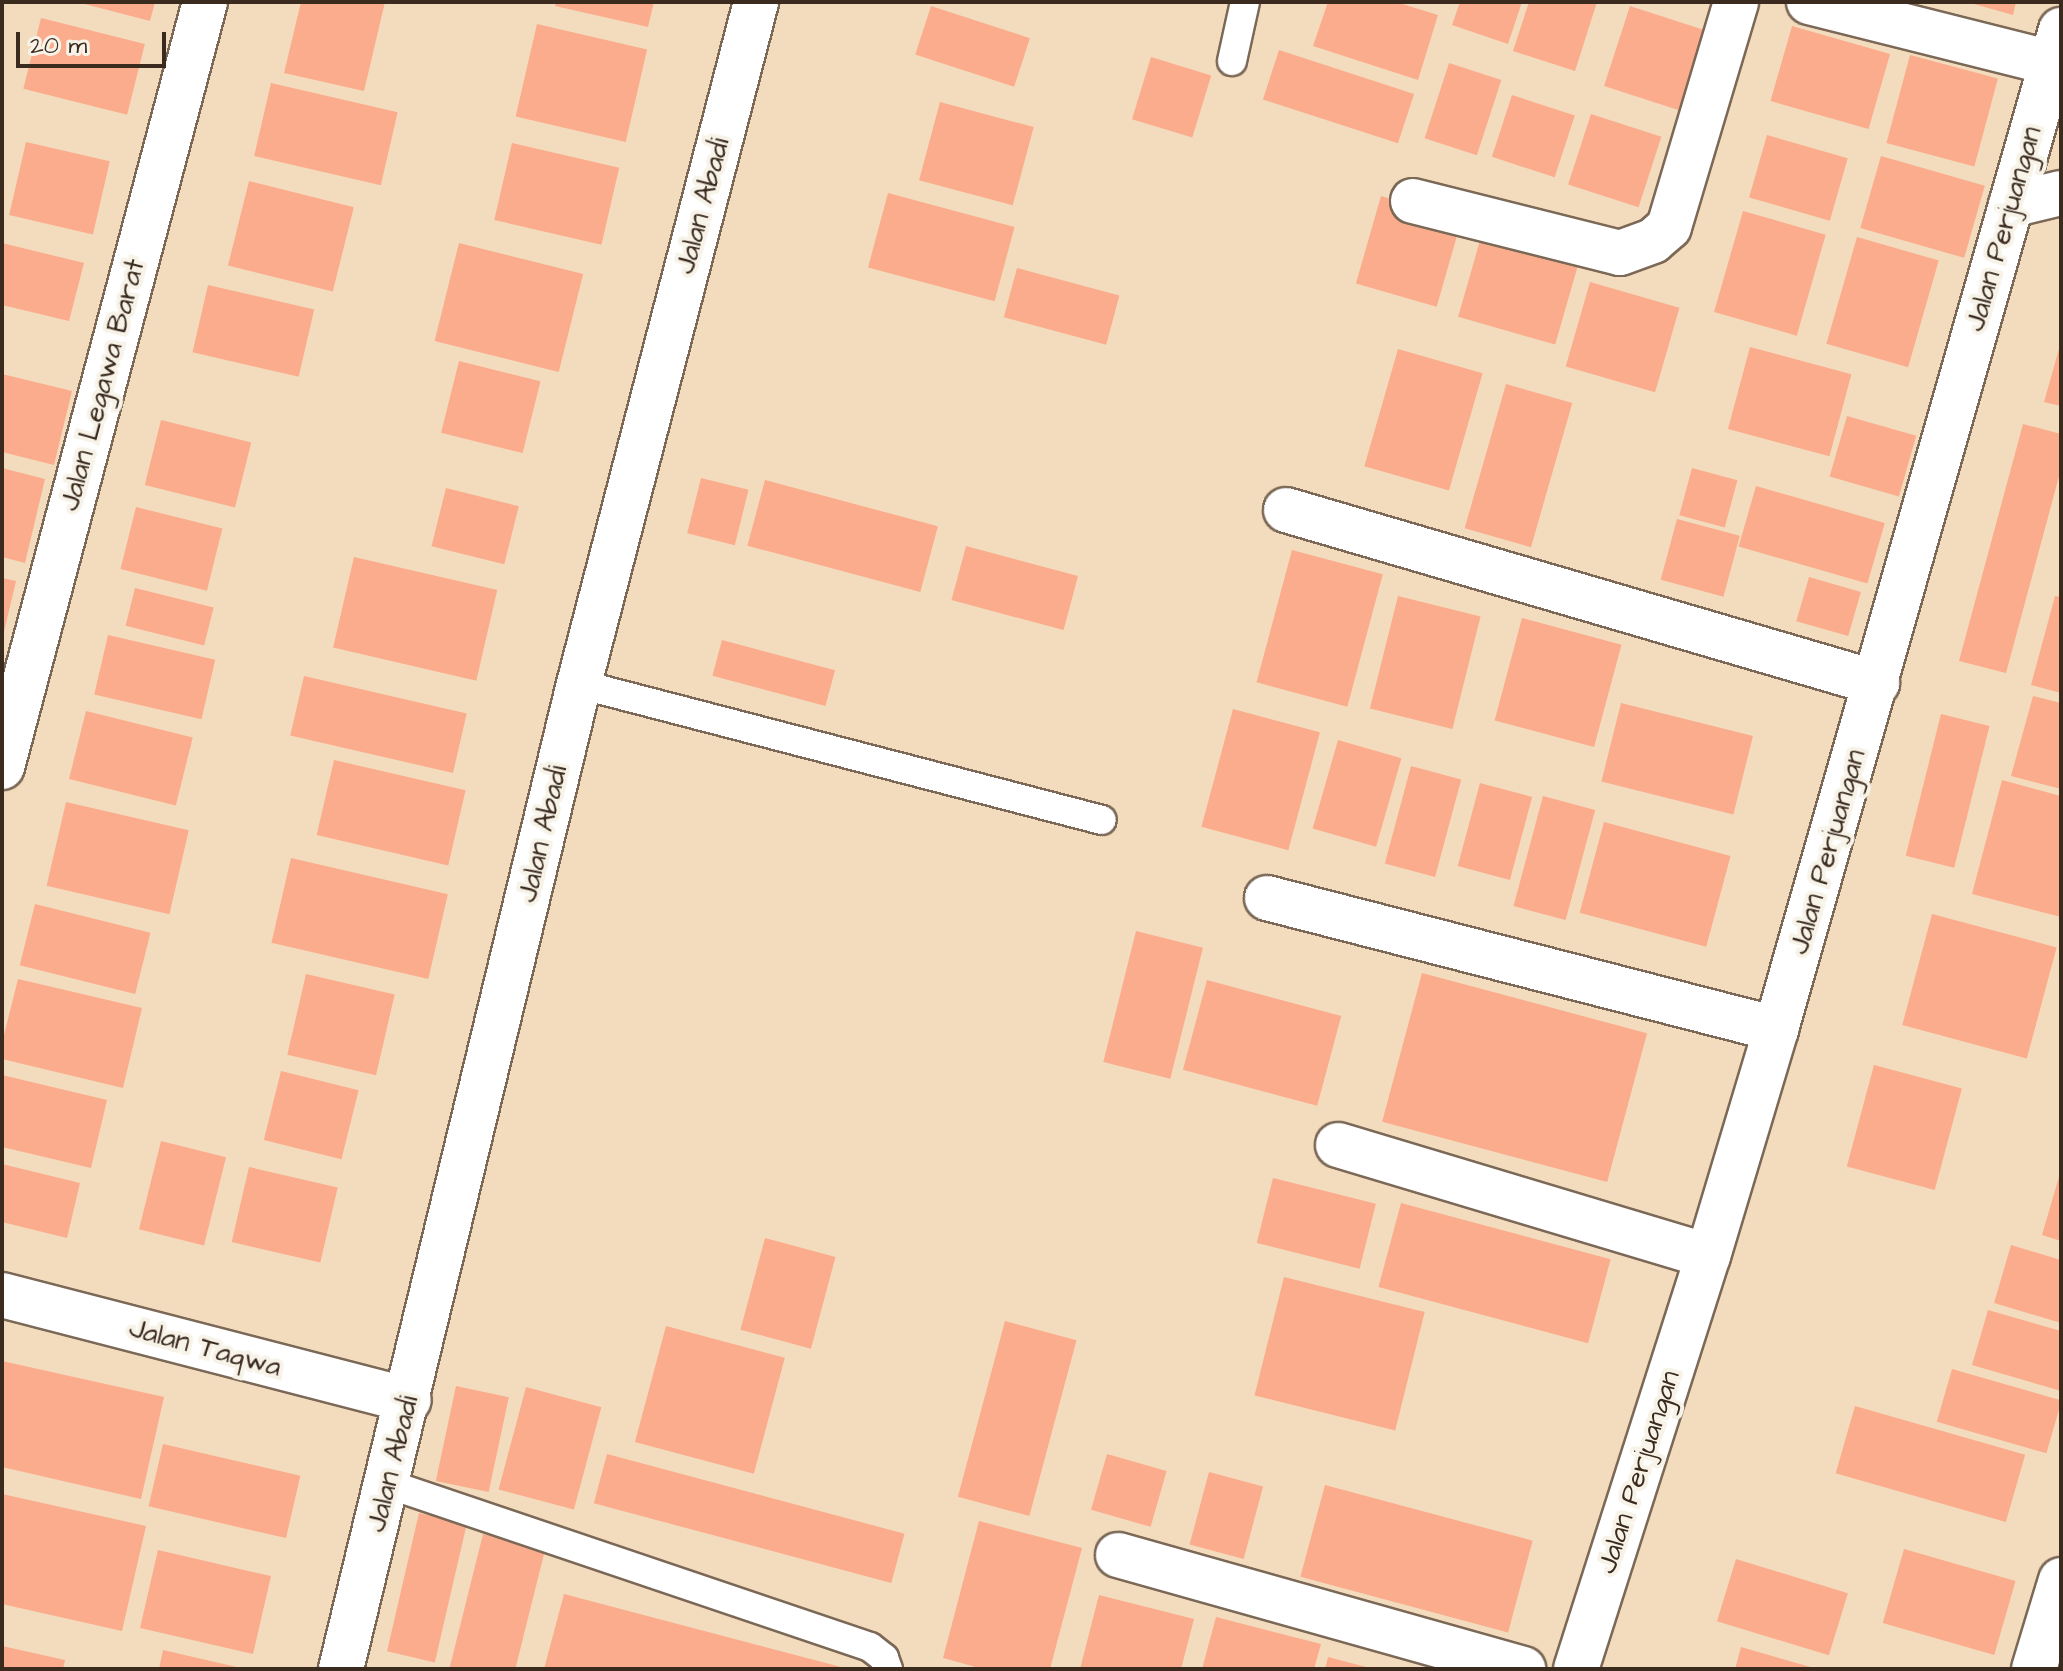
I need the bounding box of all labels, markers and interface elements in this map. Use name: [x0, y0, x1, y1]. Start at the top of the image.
scale bar: [20, 16, 170, 66]
text: 20 m: [30, 29, 87, 63]
street label: Jalan Perjuangan: [1959, 123, 2049, 335]
street label: Jalan Abadi: [669, 134, 737, 278]
street label: Jalan Legawa Barat: [53, 255, 153, 515]
street label: Jalan Perjuangan: [1783, 746, 1873, 958]
street label: Jalan Abadi: [511, 762, 575, 906]
street label: Jalan Taqwa: [125, 1312, 285, 1384]
street label: Jalan Perjuangan: [1590, 1366, 1688, 1578]
street label: Jalan Abadi: [360, 1392, 426, 1536]

